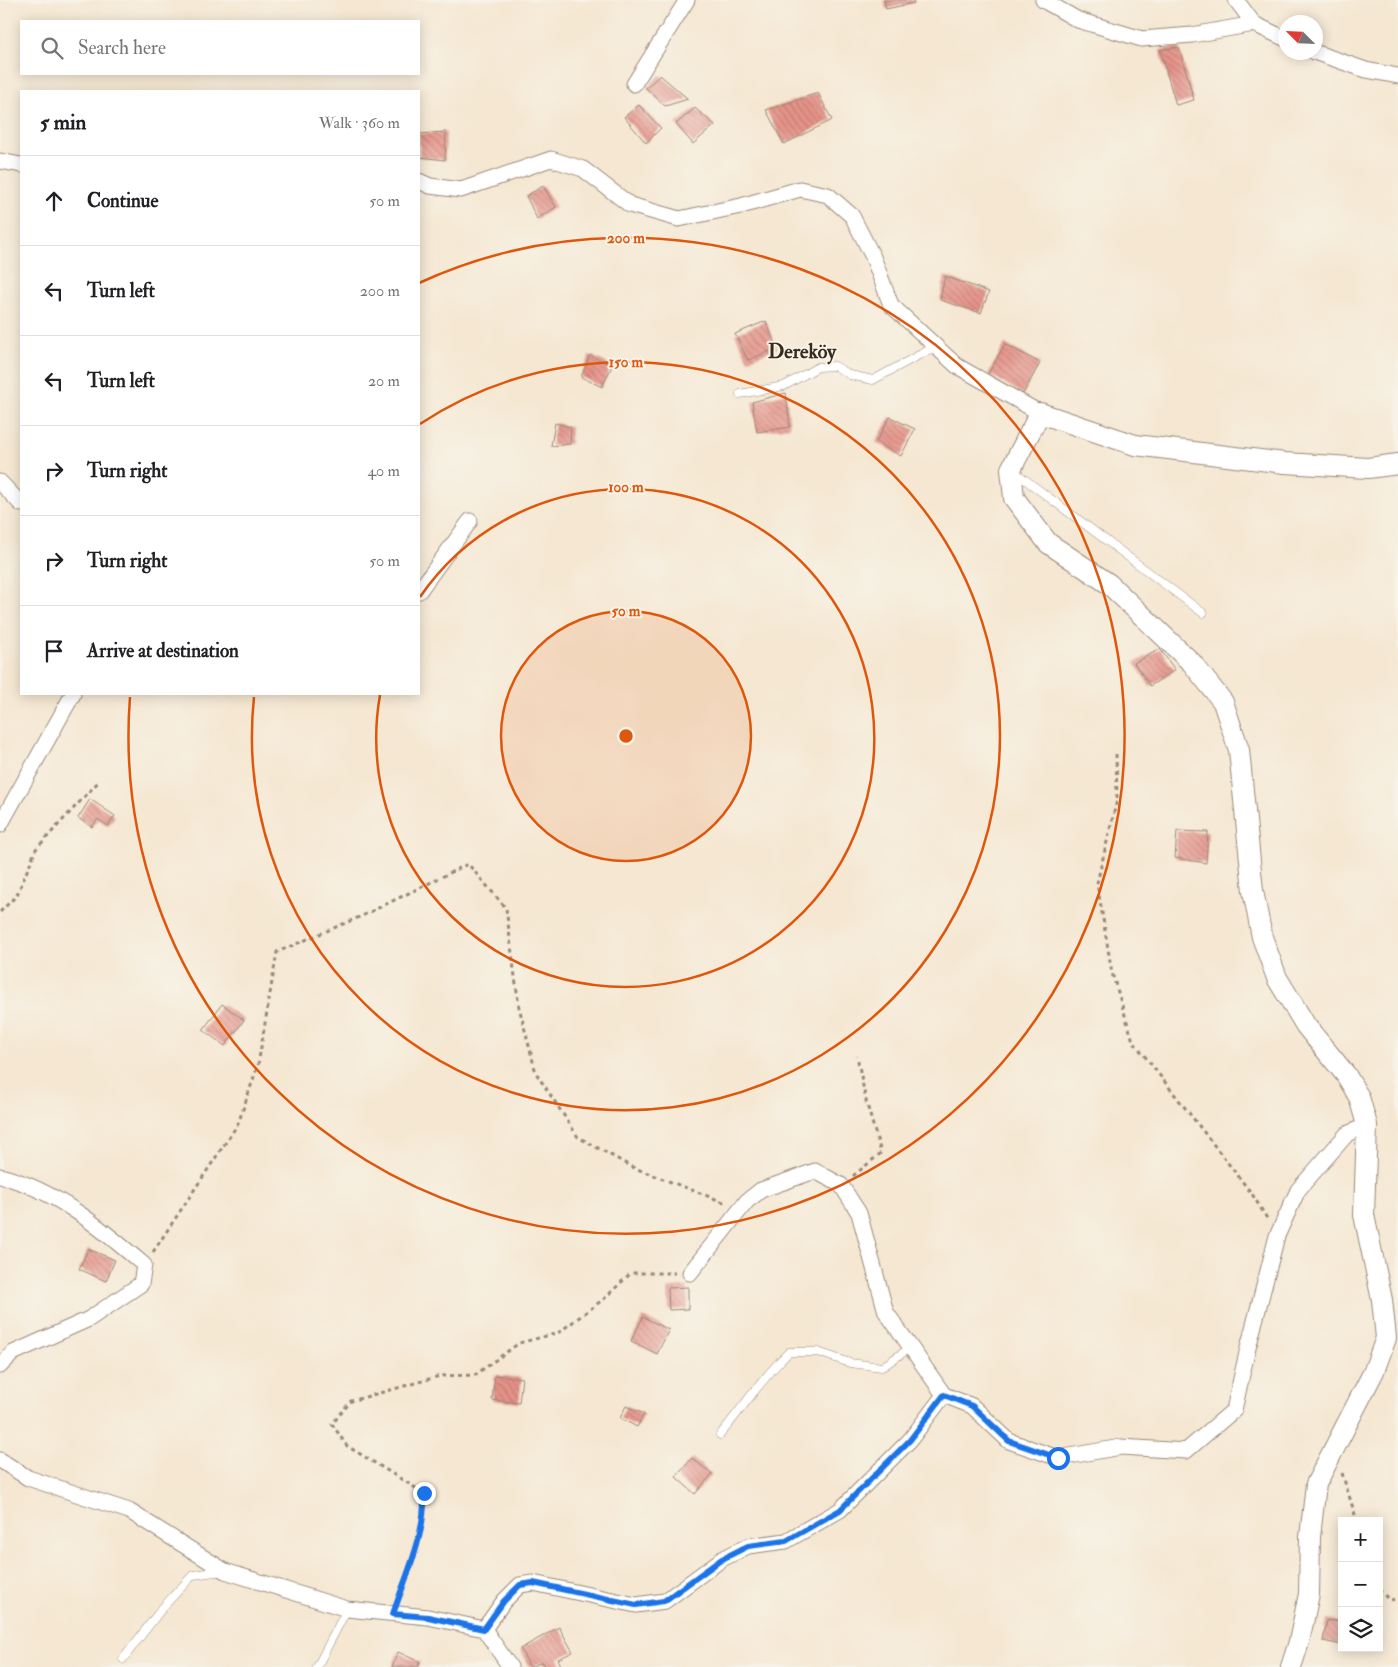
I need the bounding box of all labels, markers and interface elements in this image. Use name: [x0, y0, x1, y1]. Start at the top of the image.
north arrow: [1278, 15, 1323, 60]
search box: [20, 20, 420, 75]
icon: search: [38, 34, 66, 62]
text: Search here: [78, 36, 166, 60]
text: 5 min: [40, 109, 86, 136]
text: Walk · 360 m: [319, 113, 400, 133]
icon: ahead: [40, 187, 68, 215]
text: Continue: [87, 189, 158, 213]
text: 50 m: [369, 191, 400, 211]
text: 200 m: [607, 229, 645, 248]
icon: left: [40, 277, 68, 305]
text: Turn left: [87, 279, 155, 303]
text: 200 m: [360, 281, 400, 301]
district label: Dereköy: [768, 339, 837, 365]
text: 150 m: [609, 353, 643, 372]
icon: left: [40, 367, 68, 395]
text: Turn left: [87, 369, 155, 393]
text: 20 m: [368, 371, 400, 391]
icon: right: [40, 457, 68, 485]
text: Turn right: [87, 459, 167, 483]
text: 40 m: [367, 461, 400, 481]
text: 100 m: [608, 478, 644, 497]
icon: right: [40, 547, 68, 575]
text: Turn right: [87, 549, 167, 573]
text: 50 m: [369, 551, 400, 571]
text: 50 m: [612, 602, 641, 621]
icon: arrive: [40, 637, 68, 665]
text: Arrive at destination: [87, 639, 239, 663]
centre of rings: [617, 727, 635, 745]
route start: [1047, 1447, 1070, 1470]
route end: [413, 1482, 436, 1505]
map controls: [1338, 1517, 1383, 1652]
button: +: [1338, 1517, 1383, 1562]
button: −: [1338, 1562, 1383, 1607]
button: layers: [1338, 1607, 1383, 1652]

